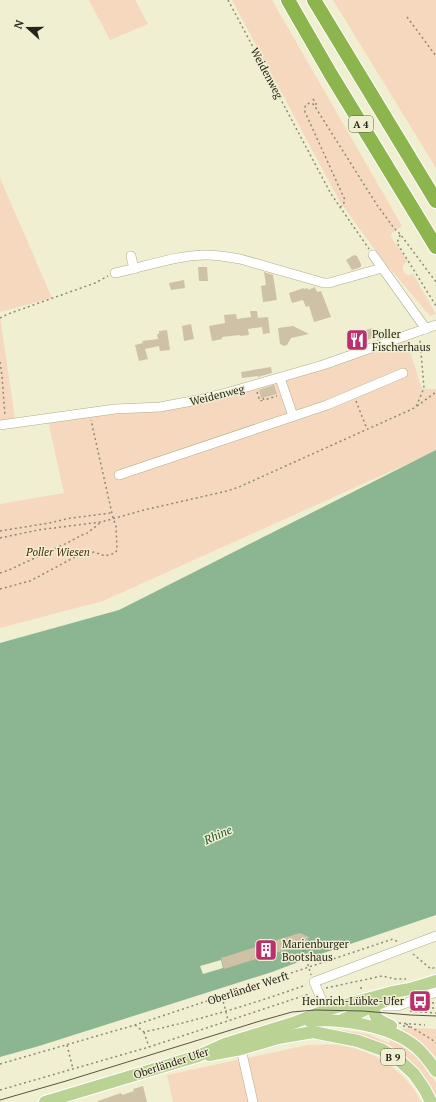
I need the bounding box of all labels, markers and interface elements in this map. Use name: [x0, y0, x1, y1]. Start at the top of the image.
north arrow: [8, 8, 48, 48]
text: N: [11, 17, 27, 31]
street label: Weidenweg: [248, 45, 286, 101]
road number: A 4: [349, 116, 373, 132]
restaurant icon: Poller Fischerhaus: [344, 327, 370, 353]
place label: Poller Fischerhaus: [372, 327, 431, 354]
street label: Weidenweg: [188, 381, 246, 409]
park label: Poller Wiesen: [25, 545, 90, 559]
water label: Rhine: [200, 821, 235, 848]
building icon: Marienburger Bootshaus: [253, 937, 279, 963]
place label: Marienburger Bootshaus: [282, 937, 350, 964]
street label: Oberländer Werft: [205, 968, 291, 1008]
bus stop icon: Heinrich-Lübke-Ufer: [407, 988, 433, 1014]
place label: Heinrich-Lübke-Ufer: [302, 994, 405, 1008]
street label: Oberländer Ufer: [131, 1044, 211, 1082]
road number: B 9: [381, 1049, 405, 1065]

